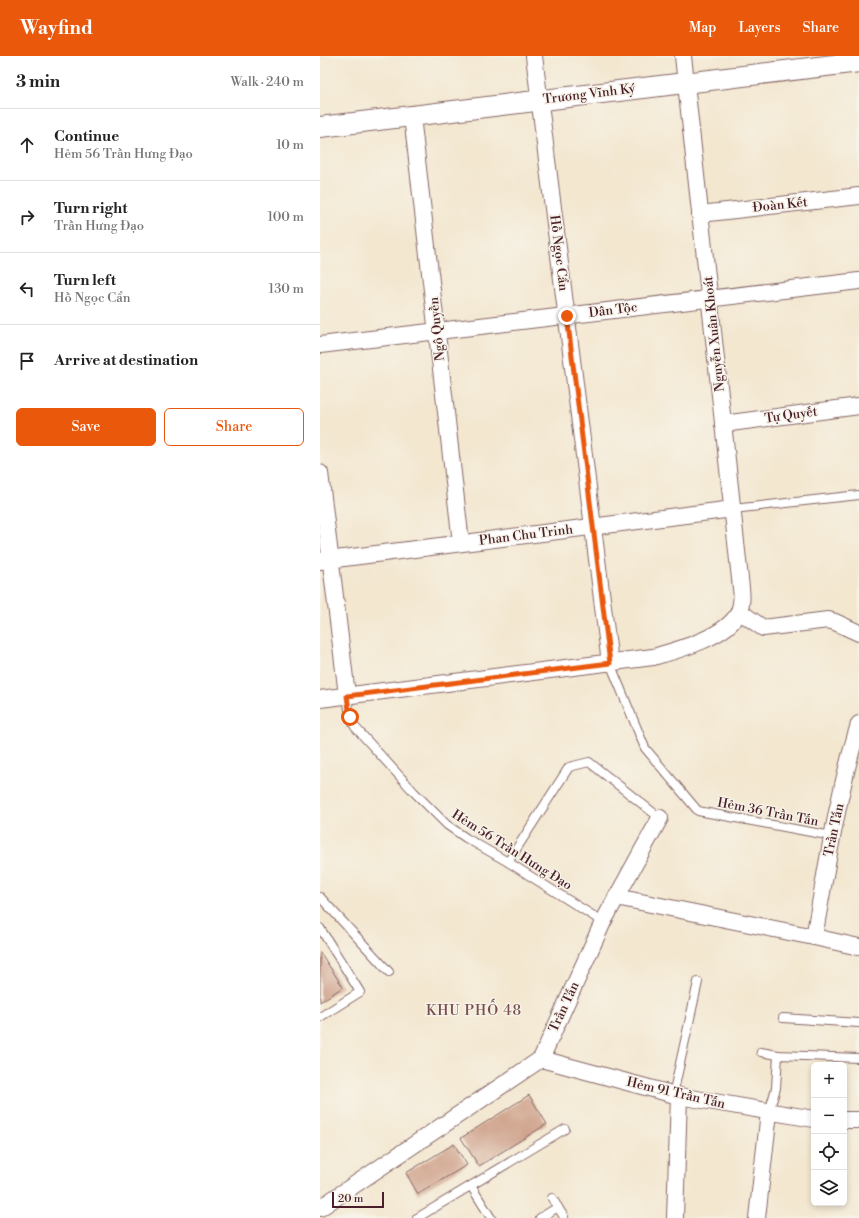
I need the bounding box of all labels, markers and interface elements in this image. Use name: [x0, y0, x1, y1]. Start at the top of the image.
text: Wayfind: [20, 16, 93, 40]
text: Map: [689, 19, 716, 37]
text: Layers: [738, 19, 781, 37]
text: Share: [803, 19, 839, 37]
text: 3 min: [16, 71, 60, 93]
text: Walk · 240 m: [230, 74, 304, 90]
street label: Trương Vĩnh Ký: [542, 80, 637, 108]
text: Continue: [54, 127, 119, 146]
icon: ahead: [16, 134, 38, 156]
text: 10 m: [276, 137, 304, 153]
text: Hẻm 56 Trần Hưng Đạo: [54, 146, 193, 162]
street label: Đoàn Kết: [752, 194, 809, 216]
text: Turn right: [54, 199, 128, 218]
icon: right: [16, 206, 38, 228]
text: 100 m: [268, 209, 304, 225]
street label: Hồ Ngọc Cẩn: [546, 214, 572, 292]
text: Trần Hưng Đạo: [54, 218, 144, 234]
text: Turn left: [54, 271, 116, 290]
street label: Nguyễn Xuân Khoát: [700, 275, 728, 392]
icon: left: [16, 278, 38, 300]
text: 130 m: [269, 281, 304, 297]
text: Hồ Ngọc Cẩn: [54, 290, 131, 306]
street label: Ngô Quyền: [426, 296, 448, 362]
street label: Dân Tộc: [588, 299, 639, 321]
route end: [558, 307, 576, 325]
icon: arrive: [16, 350, 38, 372]
text: Arrive at destination: [54, 351, 198, 370]
street label: Tự Quyết: [764, 403, 819, 427]
button: Save: [16, 408, 156, 446]
button: Share: [164, 408, 304, 446]
street label: Phan Chu Trinh: [478, 521, 574, 549]
route start: [341, 708, 359, 726]
street label: Hẻm 36 Trần Tấn: [716, 794, 820, 830]
street label: Trần Tấn: [821, 802, 847, 858]
street label: Hẻm 56 Trần Hưng Đạo: [449, 806, 575, 894]
street label: Trần Tấn: [545, 979, 583, 1035]
district label: KHU PHỐ 48: [426, 998, 522, 1020]
map controls: [811, 1062, 847, 1206]
button: +: [811, 1062, 847, 1098]
street label: Hẻm 91 Trần Tấn: [625, 1074, 727, 1112]
button: −: [811, 1098, 847, 1134]
button: locate: [811, 1134, 847, 1170]
button: layers: [811, 1170, 847, 1206]
scale bar: [332, 1190, 384, 1209]
text: 20 m: [338, 1192, 363, 1206]

